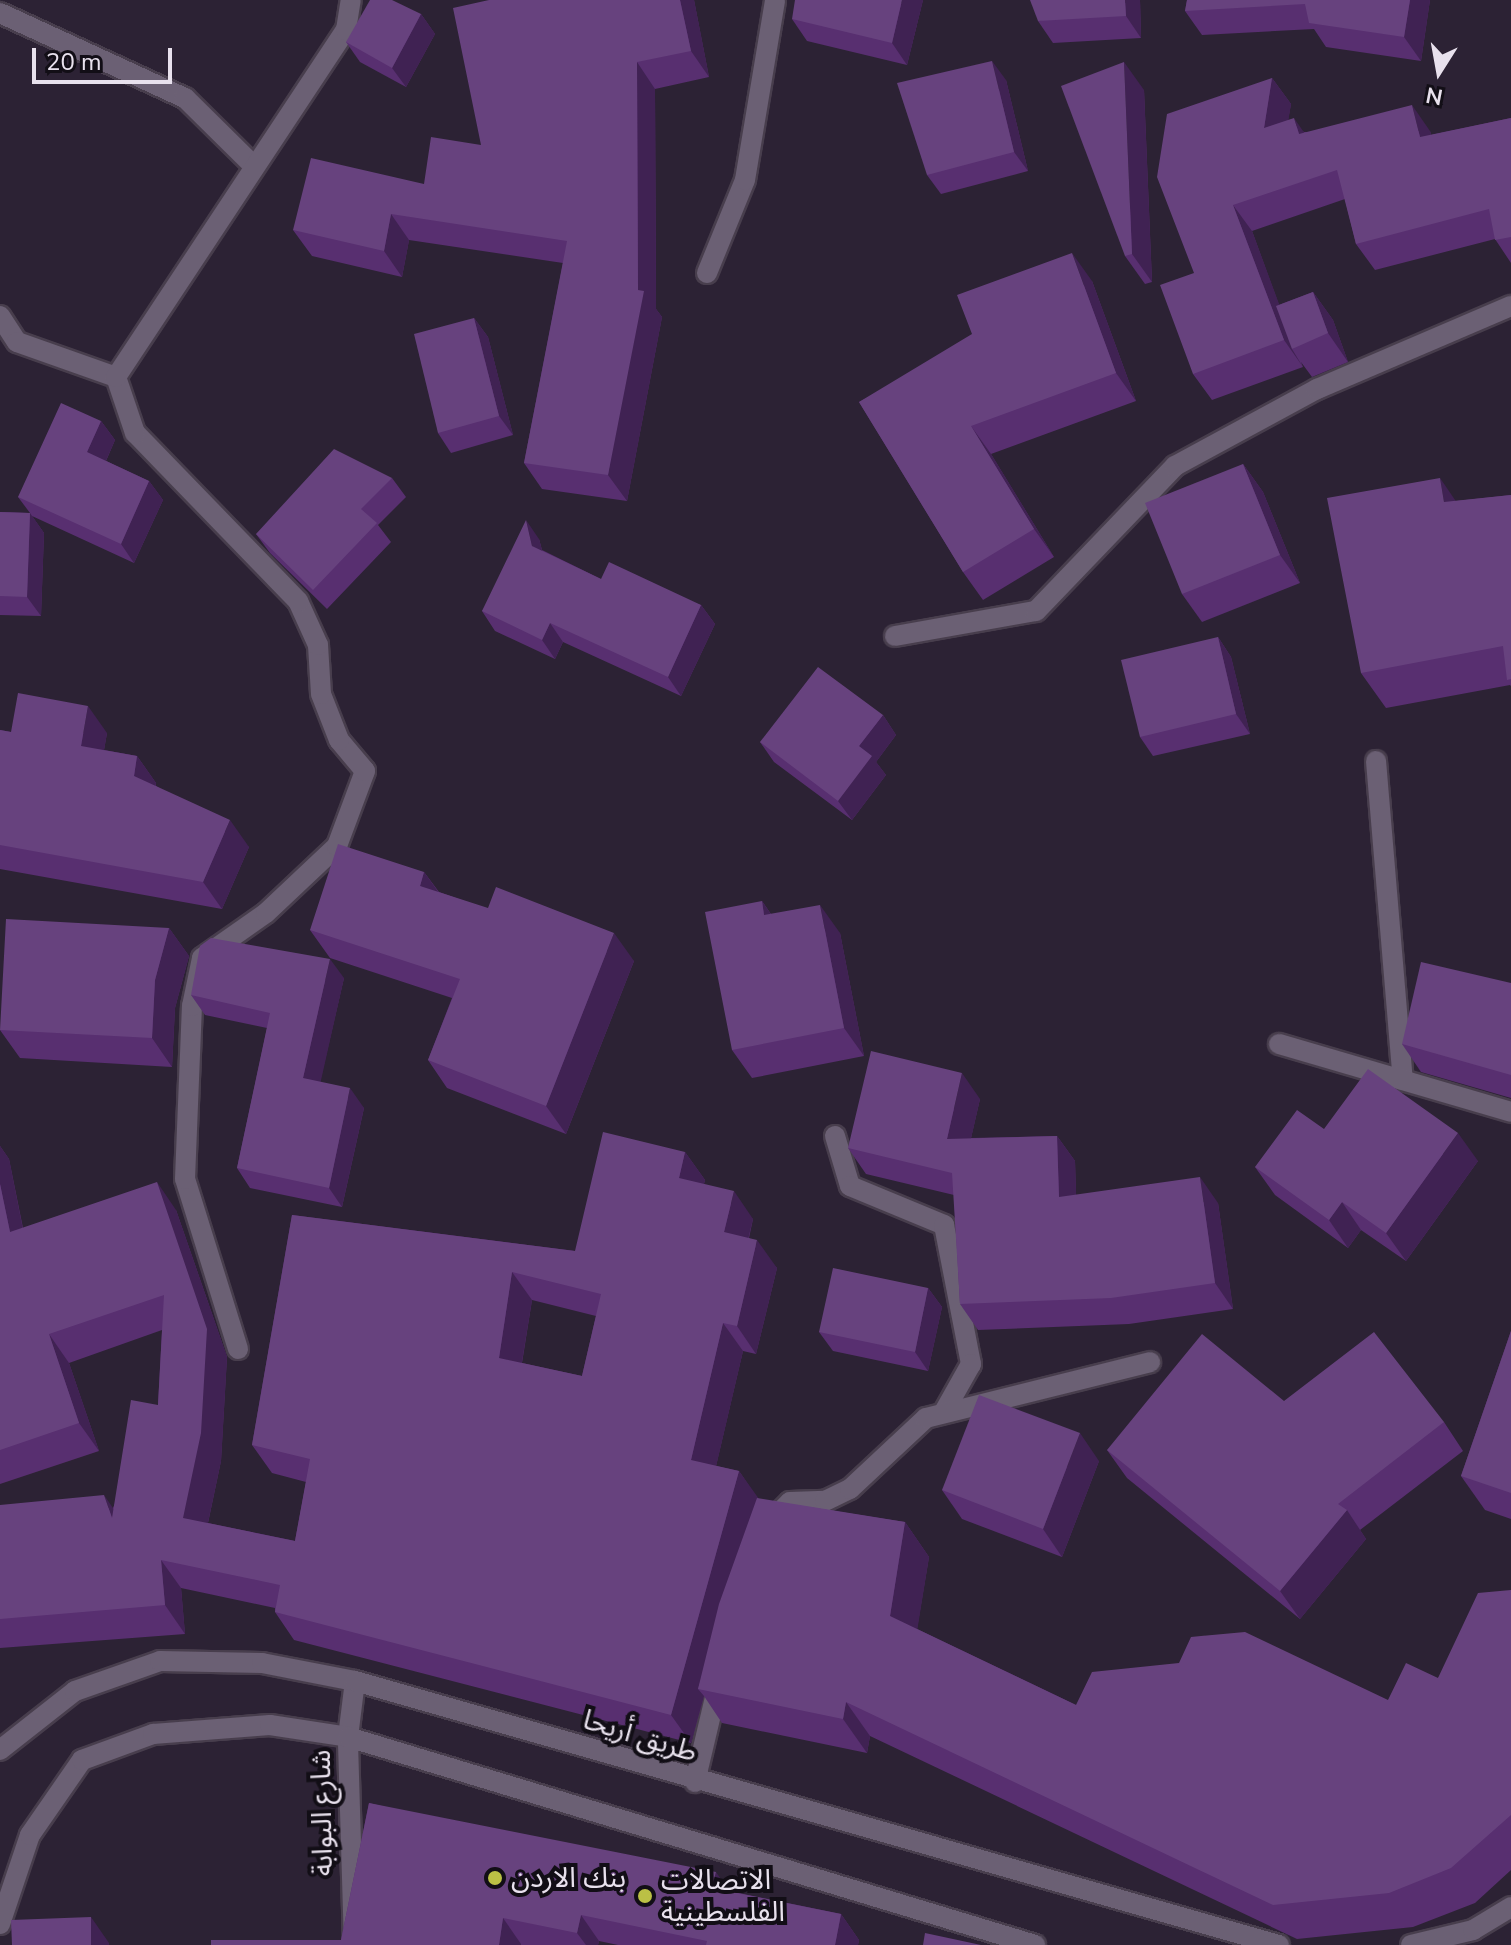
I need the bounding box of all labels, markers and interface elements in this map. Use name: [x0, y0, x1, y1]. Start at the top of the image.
scale bar: [36, 32, 176, 82]
north arrow: [1399, 32, 1479, 112]
text: 20 m: [46, 46, 102, 78]
text: N: [1423, 79, 1445, 112]
street label: طريق أريحا: [579, 1703, 701, 1769]
street label: شارع البوابة: [304, 1750, 340, 1876]
place label: بنك الاردن: [511, 1861, 626, 1895]
place label: الاتصالات الفلسطينية: [661, 1863, 785, 1929]
marker: بنك الاردن: [486, 1869, 504, 1887]
marker: الاتصالات الفلسطينية: [636, 1887, 654, 1905]

